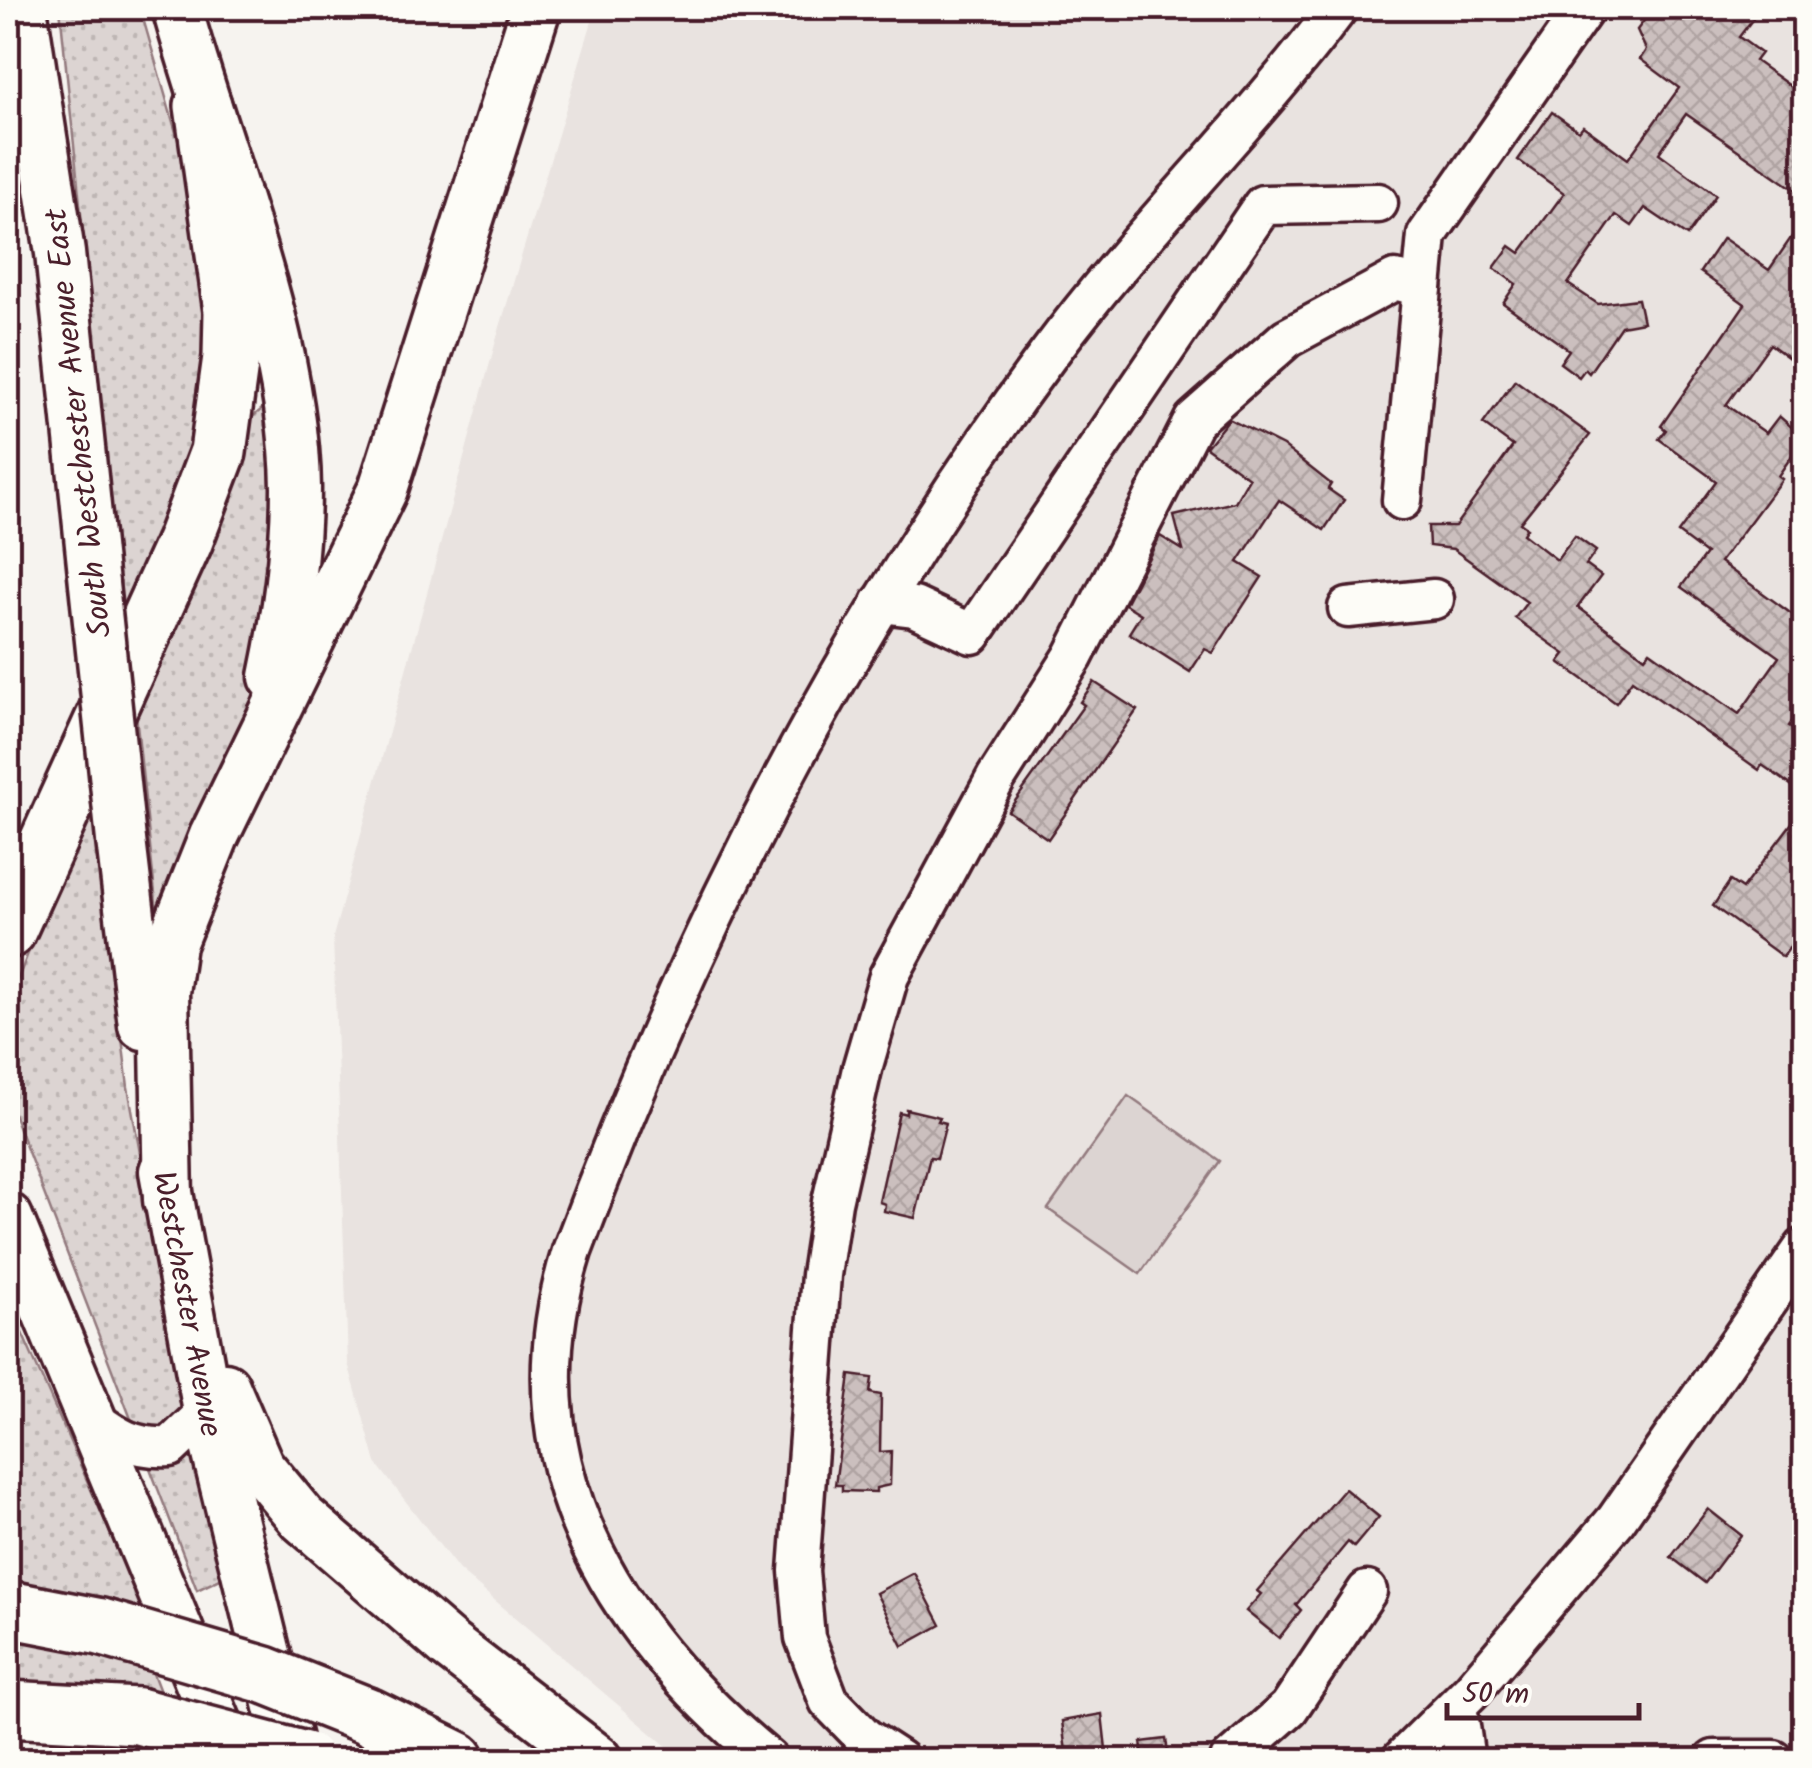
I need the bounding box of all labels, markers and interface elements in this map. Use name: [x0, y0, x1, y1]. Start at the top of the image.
street label: South Westchester Avenue East: [32, 205, 127, 640]
street label: Westchester Avenue: [137, 1167, 235, 1441]
scale bar: [1447, 1658, 1640, 1720]
text: 50 m: [1462, 1671, 1529, 1719]

